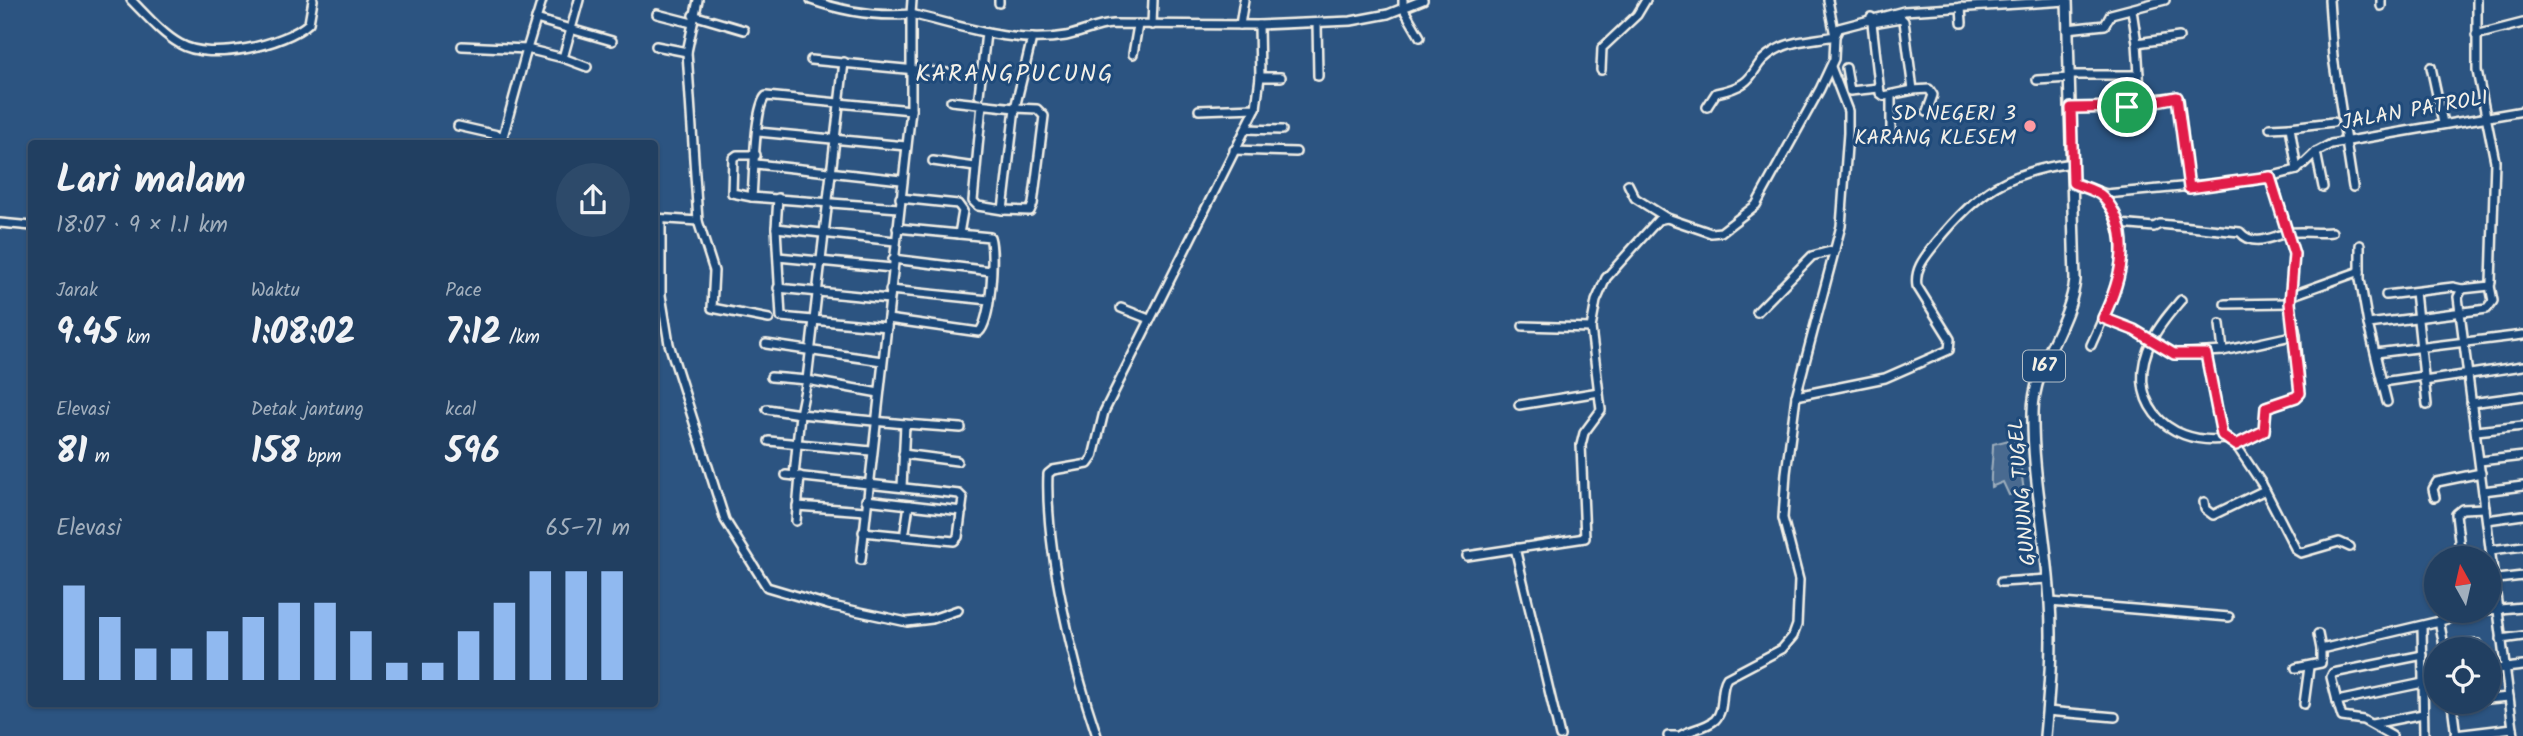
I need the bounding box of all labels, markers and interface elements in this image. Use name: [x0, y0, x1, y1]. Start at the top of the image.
district label: KARANGPUCUNG: [915, 55, 1115, 94]
pin: [2097, 77, 2157, 137]
street label: JALAN PATROLI: [2339, 82, 2491, 140]
icon: arrive: [2108, 88, 2146, 126]
place label: SD NEGERI 3 KARANG KLESEM: [1854, 98, 2016, 155]
marker: SD NEGERI 3 KARANG KLESEM: [2022, 118, 2038, 134]
text: Lari malam: [56, 152, 246, 212]
button: share: [556, 163, 630, 237]
text: 18:07 · 9 × 1.1 km: [56, 208, 228, 244]
text: Jarak: [56, 276, 98, 306]
text: Waktu: [251, 276, 300, 306]
text: Pace: [445, 276, 482, 306]
text: 9.45: [56, 306, 119, 362]
text: 1:08:02: [251, 306, 355, 362]
text: 7:12: [445, 306, 501, 362]
text: km: [119, 323, 150, 353]
text: /km: [501, 323, 540, 353]
road number: 167: [2023, 350, 2065, 382]
text: Elevasi: [56, 395, 110, 425]
text: Detak jantung: [251, 395, 364, 425]
text: kcal: [445, 395, 476, 425]
street label: GUNUNG TUGEL: [2000, 417, 2046, 567]
text: 81: [56, 425, 87, 481]
text: 158: [251, 425, 300, 481]
text: 596: [445, 425, 500, 481]
text: m: [87, 442, 110, 472]
text: bpm: [300, 442, 341, 472]
text: Elevasi: [56, 511, 121, 547]
text: 65–71 m: [545, 511, 630, 547]
north arrow: [2424, 546, 2501, 623]
map controls: [2424, 546, 2501, 714]
button: locate: [2424, 637, 2501, 714]

